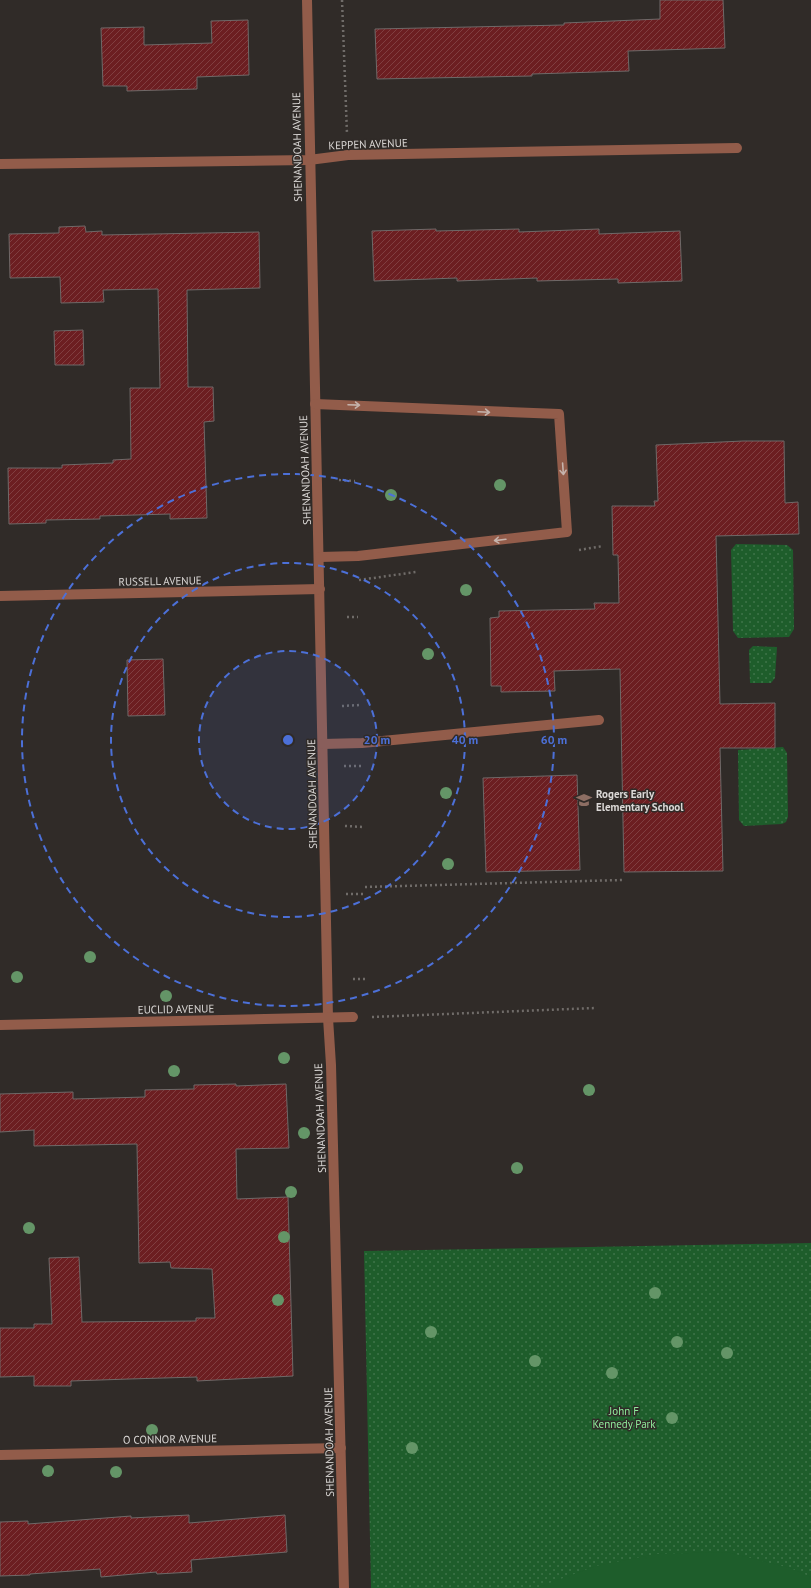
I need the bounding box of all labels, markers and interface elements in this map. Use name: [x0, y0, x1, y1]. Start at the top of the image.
street label: SHENANDOAH AVENUE: [289, 92, 305, 202]
street label: KEPPEN AVENUE: [328, 136, 408, 152]
one-way arrow: [347, 402, 360, 409]
one-way arrow: [477, 408, 490, 416]
street label: SHENANDOAH AVENUE: [296, 415, 314, 525]
one-way arrow: [559, 463, 566, 476]
one-way arrow: [494, 536, 507, 543]
street label: RUSSELL AVENUE: [118, 573, 202, 589]
text: 20 m: [364, 732, 390, 747]
text: 40 m: [452, 732, 478, 747]
text: 60 m: [541, 732, 567, 747]
centre of rings: [281, 733, 295, 747]
street label: SHENANDOAH AVENUE: [304, 739, 320, 849]
place label: Rogers Early Elementary School: [596, 787, 684, 814]
school or university icon: Rogers Early Elementary School: [575, 791, 593, 809]
street label: EUCLID AVENUE: [138, 1001, 215, 1017]
street label: SHENANDOAH AVENUE: [311, 1063, 329, 1173]
street label: SHENANDOAH AVENUE: [321, 1387, 337, 1497]
park label: John F Kennedy Park: [592, 1404, 656, 1431]
street label: O CONNOR AVENUE: [123, 1431, 217, 1447]

